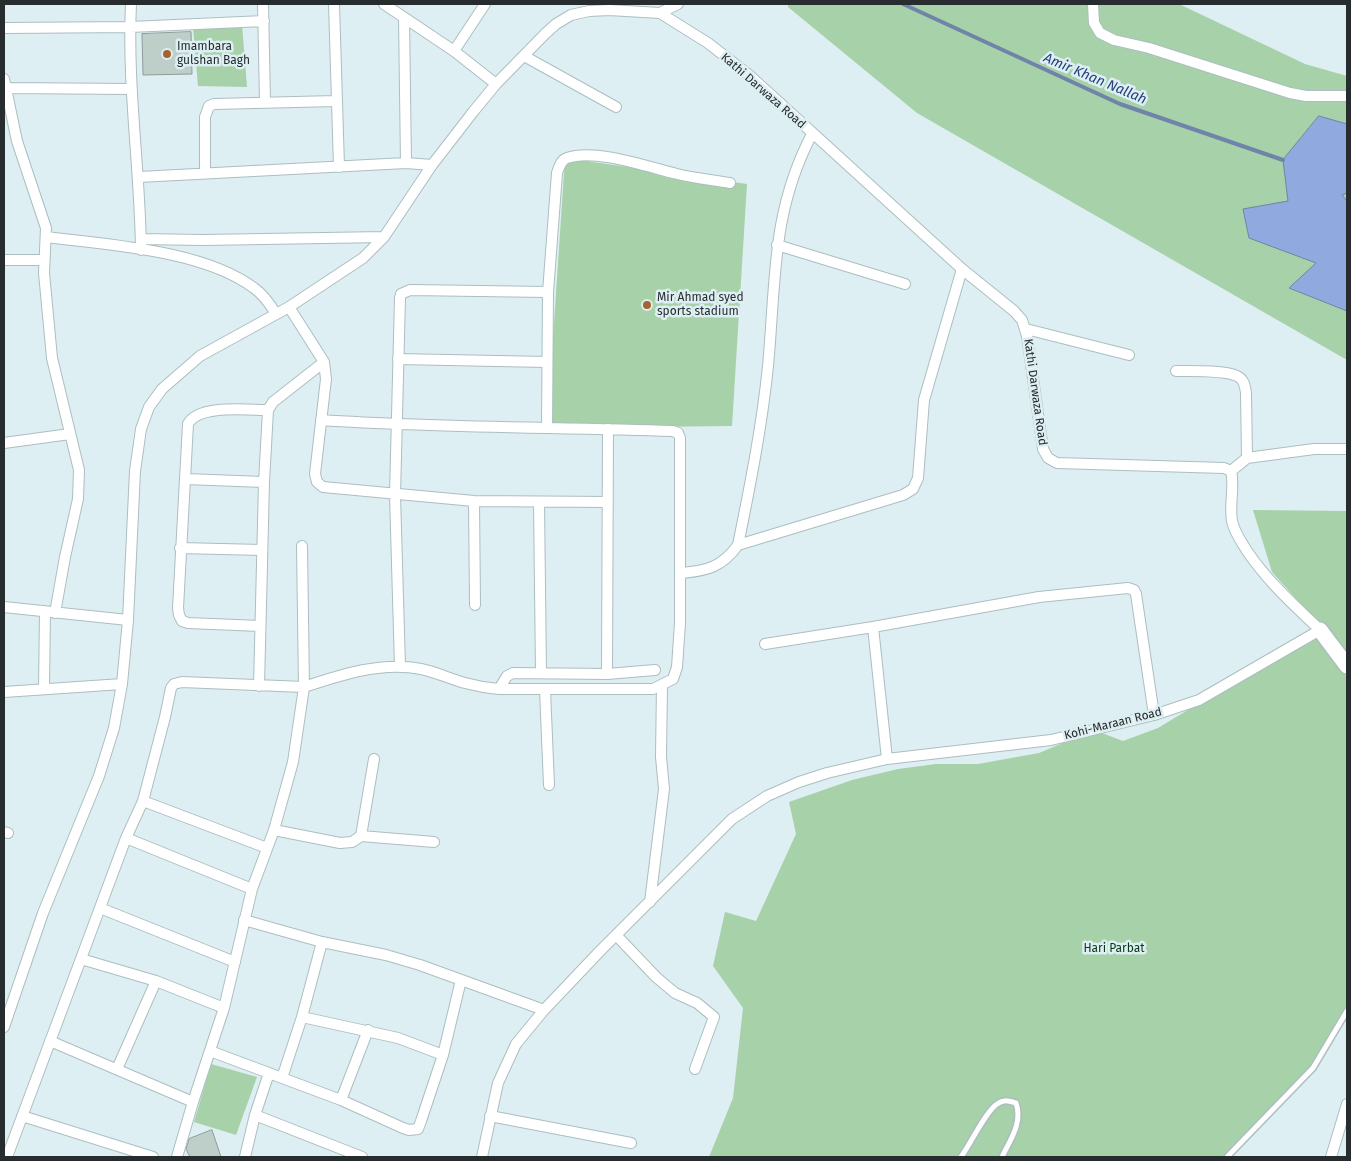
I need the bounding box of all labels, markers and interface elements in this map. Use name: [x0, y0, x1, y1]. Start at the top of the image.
place label: Imambara gulshan Bagh: [177, 40, 250, 68]
marker: Imambara gulshan Bagh: [161, 48, 173, 60]
street label: Kathi Darwaza Road: [718, 50, 808, 132]
water label: Amir Khan Nallah: [1041, 50, 1149, 108]
place label: Mir Ahmad syed sports stadium: [657, 291, 744, 319]
marker: Mir Ahmad syed sports stadium: [641, 299, 653, 311]
street label: Kathi Darwaza Road: [1020, 338, 1050, 446]
street label: Kohi-Maraan Road: [1063, 705, 1163, 743]
park label: Hari Parbat: [1083, 942, 1145, 956]

